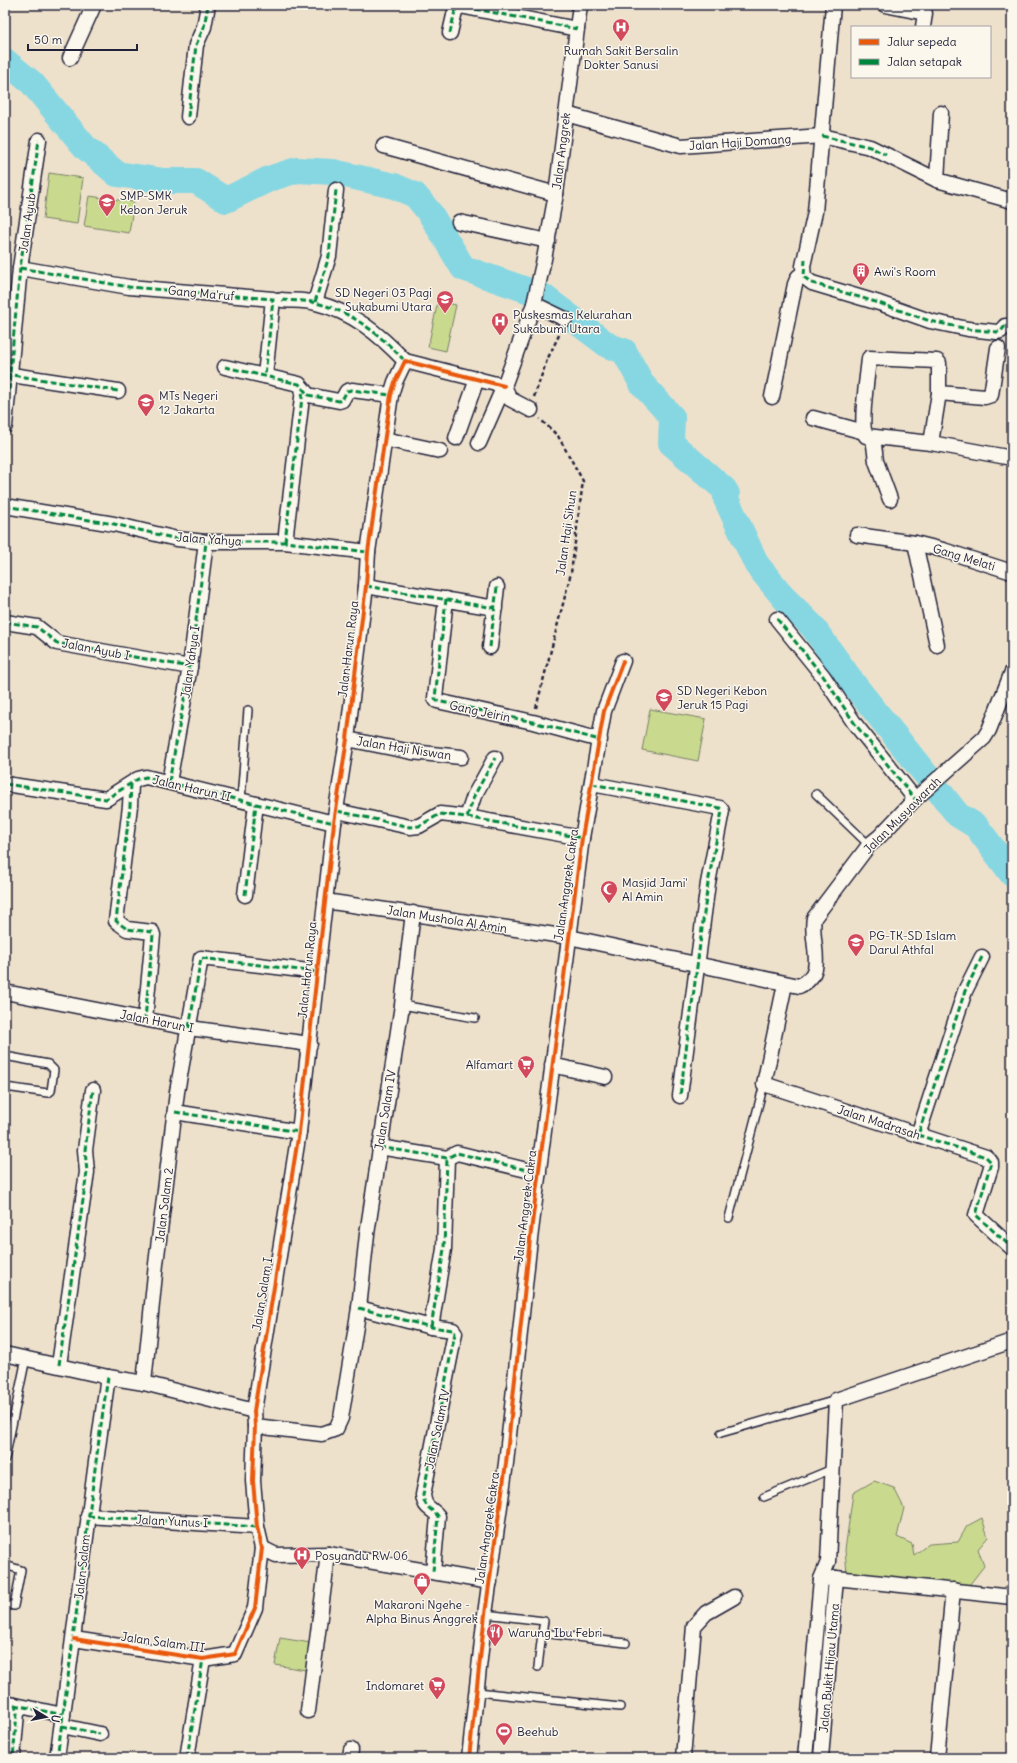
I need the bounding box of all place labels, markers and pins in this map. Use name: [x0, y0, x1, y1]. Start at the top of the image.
hospital icon: Rumah Sakit Bersalin Dokter Sanusi: [611, 17, 631, 42]
place label: Rumah Sakit Bersalin Dokter Sanusi: [564, 43, 678, 72]
place label: SMP-SMK Kebon Jeruk: [120, 188, 187, 217]
school or university icon: SMP-SMK Kebon Jeruk: [97, 192, 117, 217]
building icon: Awi's Room: [851, 261, 871, 286]
place label: Awi's Room: [874, 264, 936, 279]
place label: SD Negeri 03 Pagi Sukabumi Utara: [335, 285, 432, 314]
school or university icon: SD Negeri 03 Pagi Sukabumi Utara: [435, 289, 455, 314]
place label: Puskesmas Kelurahan Sukabumi Utara: [513, 307, 632, 336]
hospital icon: Puskesmas Kelurahan Sukabumi Utara: [490, 311, 510, 336]
place label: MTs Negeri 12 Jakarta: [159, 388, 218, 417]
school or university icon: MTs Negeri 12 Jakarta: [136, 392, 156, 417]
place label: SD Negeri Kebon Jeruk 15 Pagi: [677, 683, 767, 712]
school or university icon: SD Negeri Kebon Jeruk 15 Pagi: [654, 687, 674, 712]
place label: Masjid Jami' Al Amin: [622, 875, 688, 904]
mosque icon: Masjid Jami' Al Amin: [599, 879, 619, 904]
place label: PG-TK-SD Islam Darul Athfal: [869, 928, 957, 957]
school or university icon: PG-TK-SD Islam Darul Athfal: [846, 932, 866, 957]
supermarket icon: Alfamart: [516, 1054, 536, 1079]
place label: Alfamart: [466, 1057, 513, 1072]
hospital icon: Posyandu RW 06: [292, 1545, 312, 1570]
place label: Posyandu RW 06: [315, 1548, 408, 1563]
shop icon: Makaroni Ngehe - Alpha Binus Anggrek: [412, 1571, 432, 1596]
place label: Makaroni Ngehe - Alpha Binus Anggrek: [366, 1597, 478, 1626]
restaurant icon: Warung Ibu Febri: [485, 1622, 505, 1647]
place label: Warung Ibu Febri: [508, 1625, 602, 1640]
supermarket icon: Indomaret: [427, 1675, 447, 1700]
place label: Indomaret: [366, 1678, 424, 1693]
sports icon: Beehub: [494, 1721, 514, 1746]
place label: Beehub: [517, 1724, 559, 1739]

